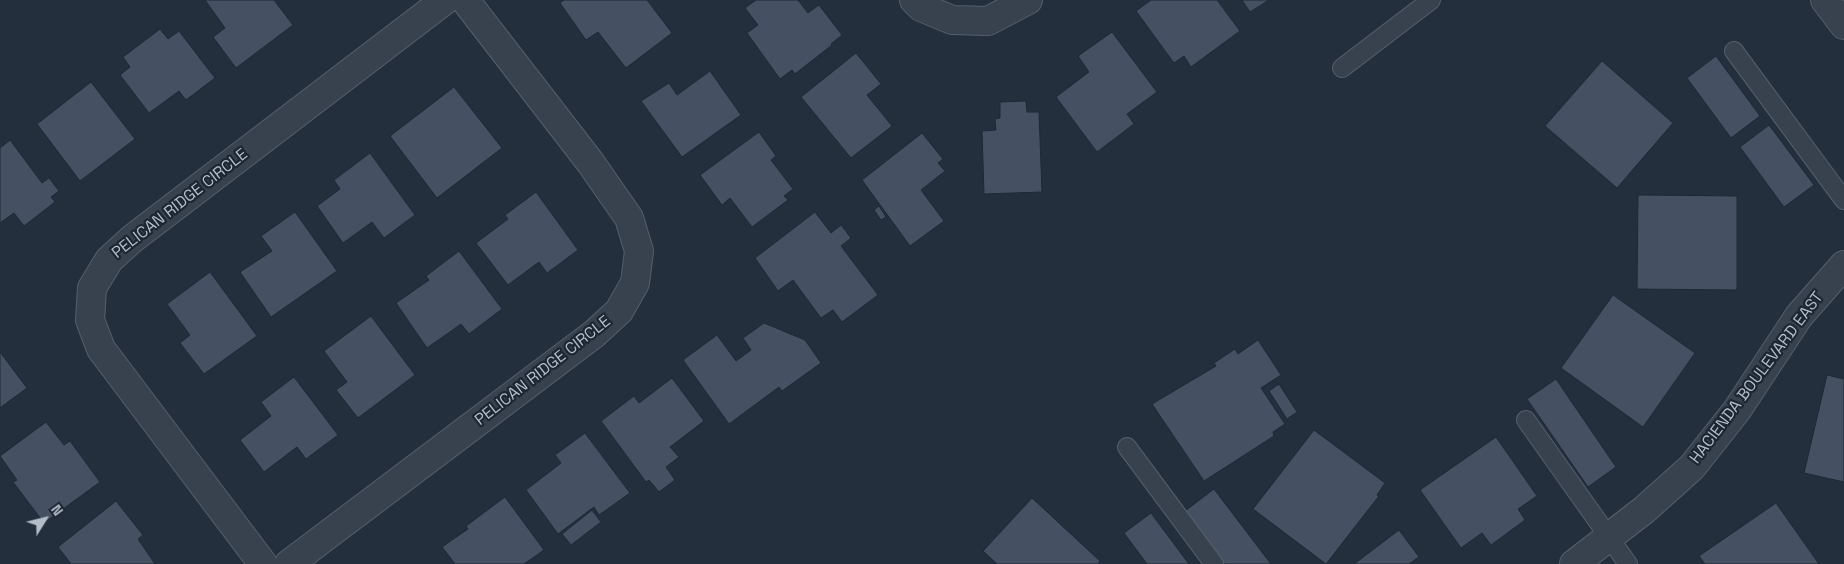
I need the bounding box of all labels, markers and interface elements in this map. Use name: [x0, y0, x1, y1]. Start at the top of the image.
street label: PELICAN RIDGE CIRCLE: [108, 145, 252, 263]
street label: HACIENDA BOULEVARD EAST: [1686, 288, 1828, 468]
street label: PELICAN RIDGE CIRCLE: [471, 312, 615, 430]
north arrow: [20, 494, 70, 544]
text: N: [47, 501, 67, 519]

